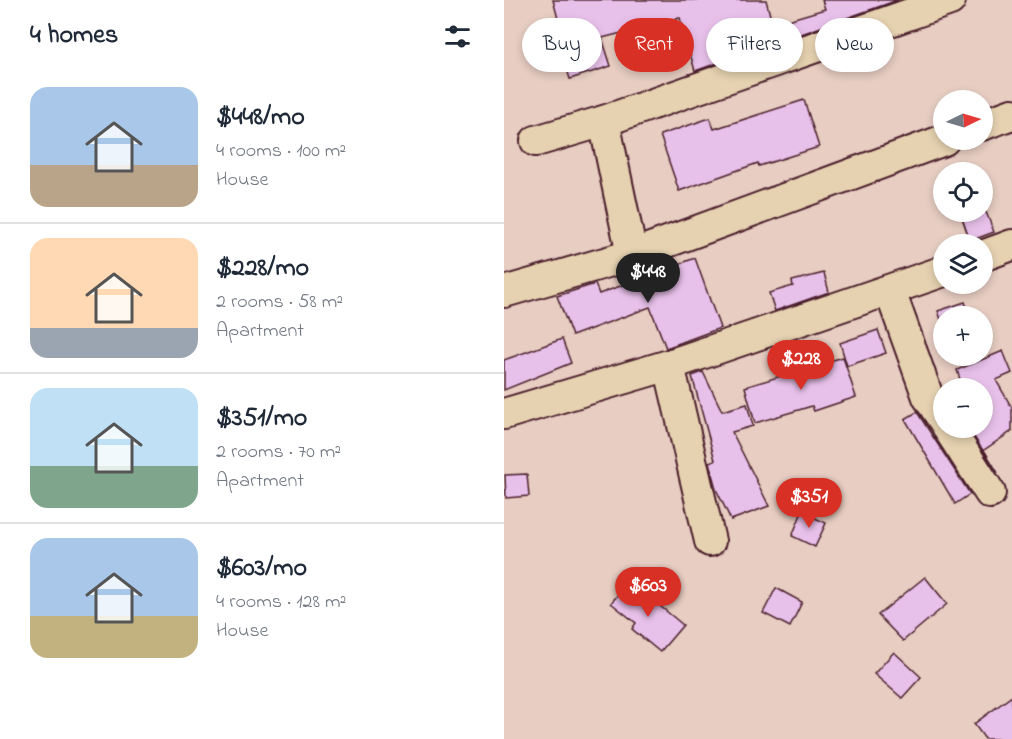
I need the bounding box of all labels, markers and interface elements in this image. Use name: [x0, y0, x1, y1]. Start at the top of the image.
text: 4 homes: [30, 17, 118, 55]
chip: Buy: [522, 18, 602, 72]
chip: Rent: [614, 18, 694, 72]
chip: Filters: [706, 18, 803, 72]
chip: New: [815, 18, 894, 72]
icon: filters: [441, 20, 474, 53]
north arrow: [933, 90, 993, 150]
map controls: [933, 90, 993, 438]
text: $448/mo: [216, 99, 305, 137]
icon: home: [78, 111, 150, 183]
text: 4 rooms · 100 m²: [216, 137, 346, 166]
button: locate: [933, 162, 993, 222]
text: House: [216, 166, 269, 195]
button: layers: [933, 234, 993, 294]
text: $228/mo: [216, 250, 309, 288]
pin: $448: [612, 253, 684, 304]
text: $448: [630, 258, 666, 287]
icon: home: [78, 262, 150, 334]
text: 2 rooms · 58 m²: [216, 288, 343, 317]
button: +: [933, 306, 993, 366]
text: Apartment: [216, 317, 304, 346]
pin: $228: [765, 340, 837, 391]
text: $228: [781, 345, 821, 374]
button: −: [933, 378, 993, 438]
text: $351/mo: [216, 400, 307, 438]
icon: home: [78, 412, 150, 484]
text: 2 rooms · 70 m²: [216, 438, 341, 467]
text: Apartment: [216, 467, 304, 496]
pin: $351: [773, 478, 845, 529]
text: $351: [790, 483, 828, 512]
text: $603/mo: [216, 550, 307, 588]
icon: home: [78, 562, 150, 634]
pin: $603: [612, 567, 684, 618]
text: $603: [629, 572, 667, 601]
text: 4 rooms · 128 m²: [216, 588, 346, 617]
text: House: [216, 617, 269, 646]

